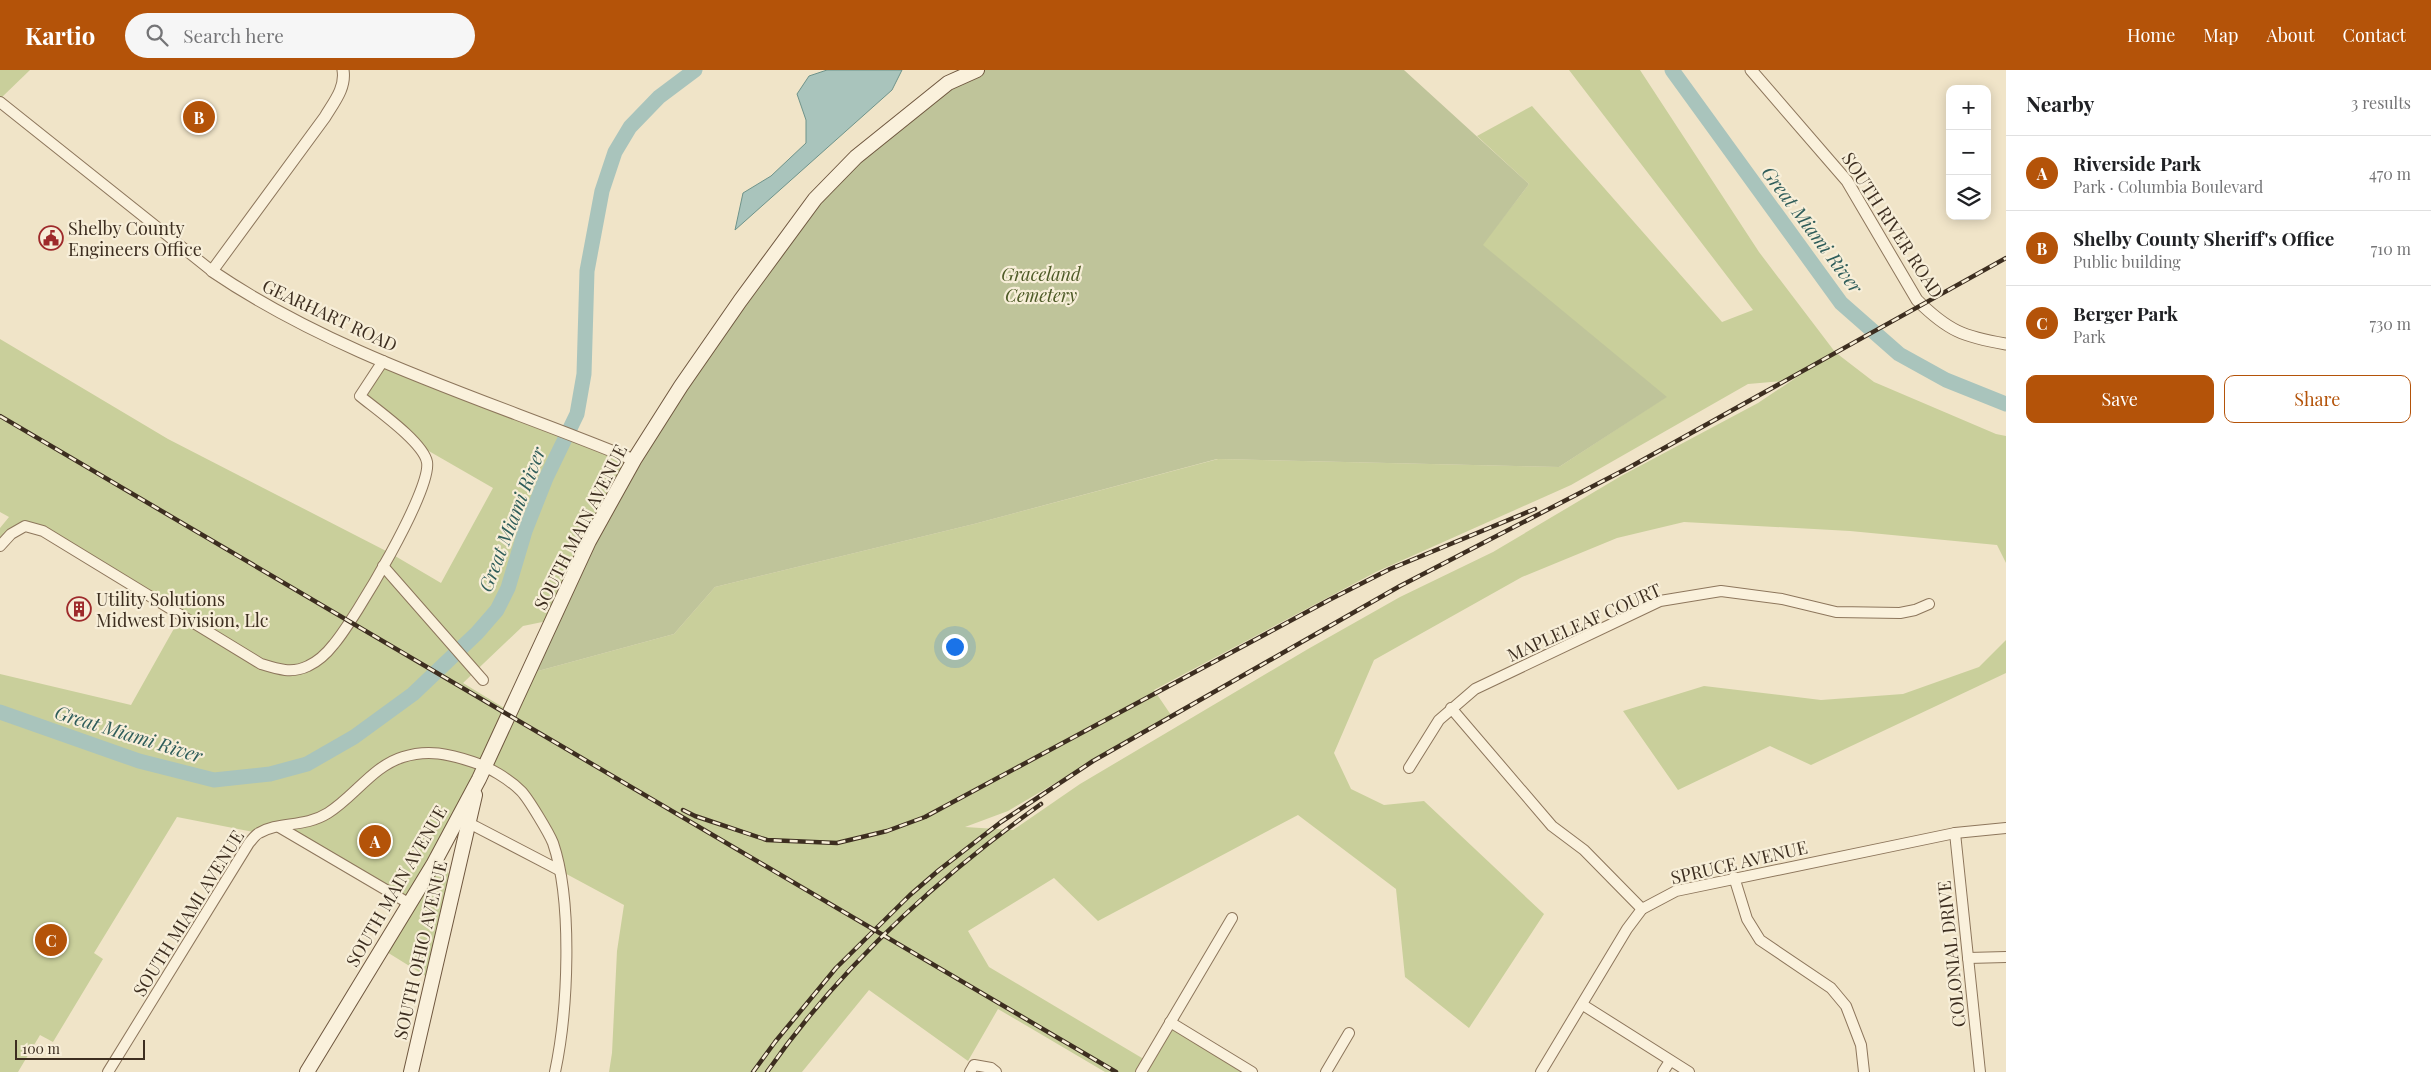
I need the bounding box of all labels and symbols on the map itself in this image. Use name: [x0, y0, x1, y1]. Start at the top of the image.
pin: B: [183, 98, 215, 136]
street label: SOUTH RIVER ROAD: [1837, 148, 1949, 302]
water label: Great Miami River: [1757, 160, 1870, 299]
place label: Shelby County Engineers Office: [68, 216, 202, 261]
public building icon: Shelby County Engineers Office: [38, 225, 64, 251]
park label: Graceland Cemetery: [1001, 262, 1082, 307]
street label: GEARHART ROAD: [259, 273, 401, 357]
street label: SOUTH MAIN AVENUE: [528, 440, 632, 614]
water label: Great Miami River: [471, 442, 551, 595]
street label: MAPLELEAF COURT: [1503, 577, 1665, 667]
place label: Utility Solutions Midwest Division, Llc: [96, 587, 269, 632]
building icon: Utility Solutions Midwest Division, Llc: [66, 596, 92, 622]
your location: [942, 634, 968, 660]
water label: Great Miami River: [52, 698, 207, 768]
street label: SOUTH MAIN AVENUE: [341, 801, 451, 971]
pin: A: [359, 822, 391, 860]
street label: SOUTH MIAMI AVENUE: [127, 825, 249, 1001]
street label: SPRUCE AVENUE: [1668, 835, 1810, 889]
street label: SOUTH OHIO AVENUE: [388, 858, 452, 1042]
street label: COLONIAL DRIVE: [1931, 880, 1971, 1028]
pin: C: [35, 921, 67, 959]
scale bar: [15, 1037, 145, 1060]

